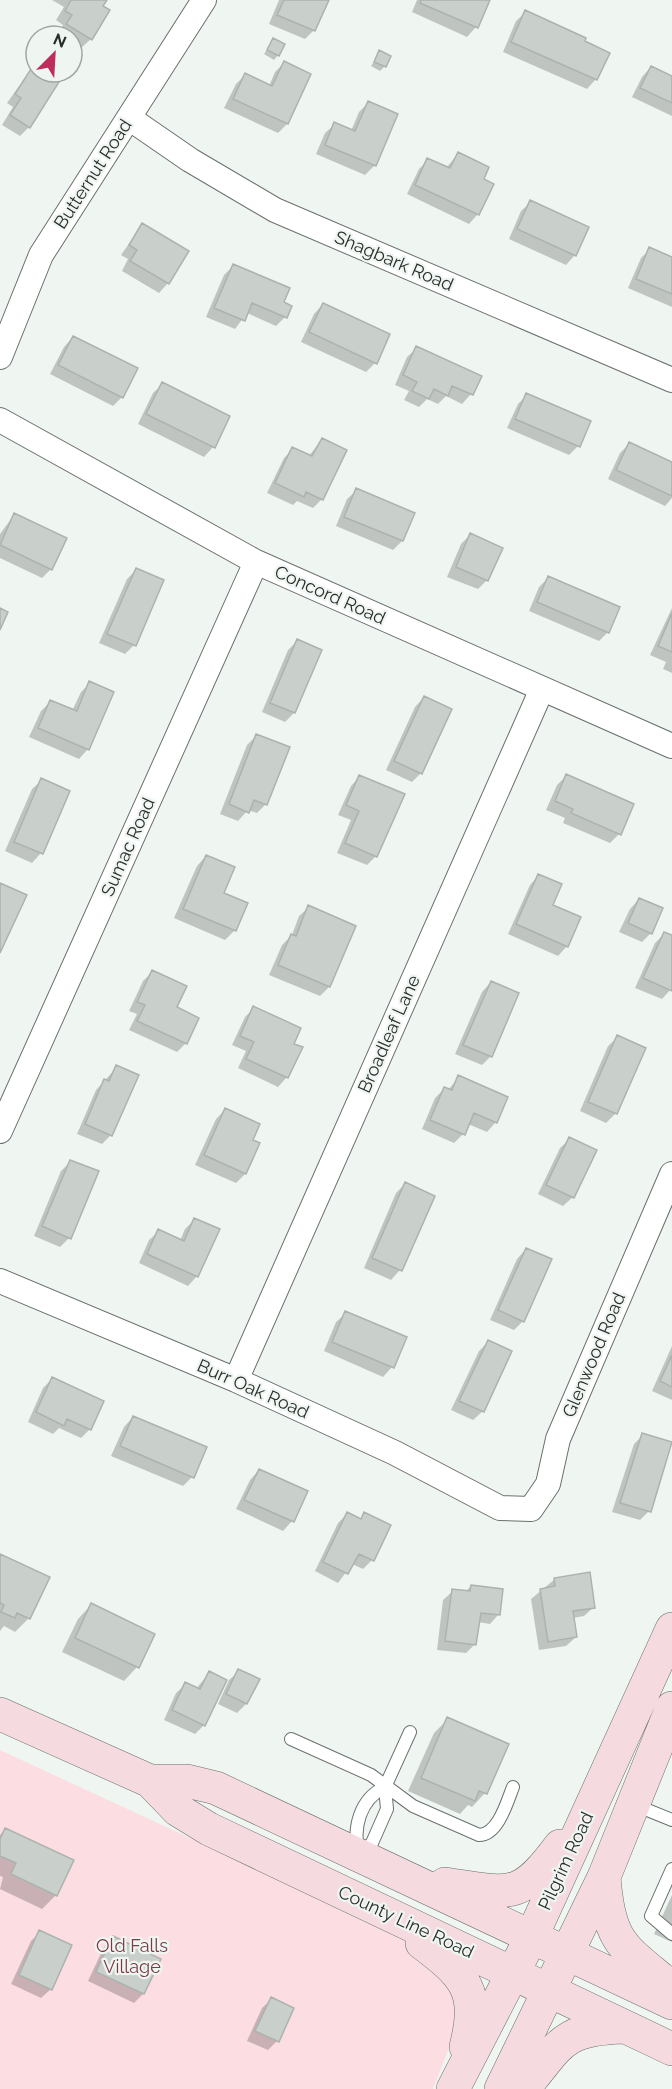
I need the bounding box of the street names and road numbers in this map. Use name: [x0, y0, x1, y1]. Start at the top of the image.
street label: Butternut Road: [49, 115, 136, 232]
street label: Shagbark Road: [332, 226, 457, 295]
street label: Concord Road: [272, 561, 389, 628]
street label: Sumac Road: [96, 794, 159, 899]
street label: Broadleaf Lane: [353, 971, 424, 1096]
street label: Glenwood Road: [558, 1289, 629, 1420]
street label: Burr Oak Road: [194, 1355, 312, 1423]
street label: Pilgrim Road: [534, 1808, 597, 1913]
street label: County Line Road: [335, 1881, 477, 1962]

